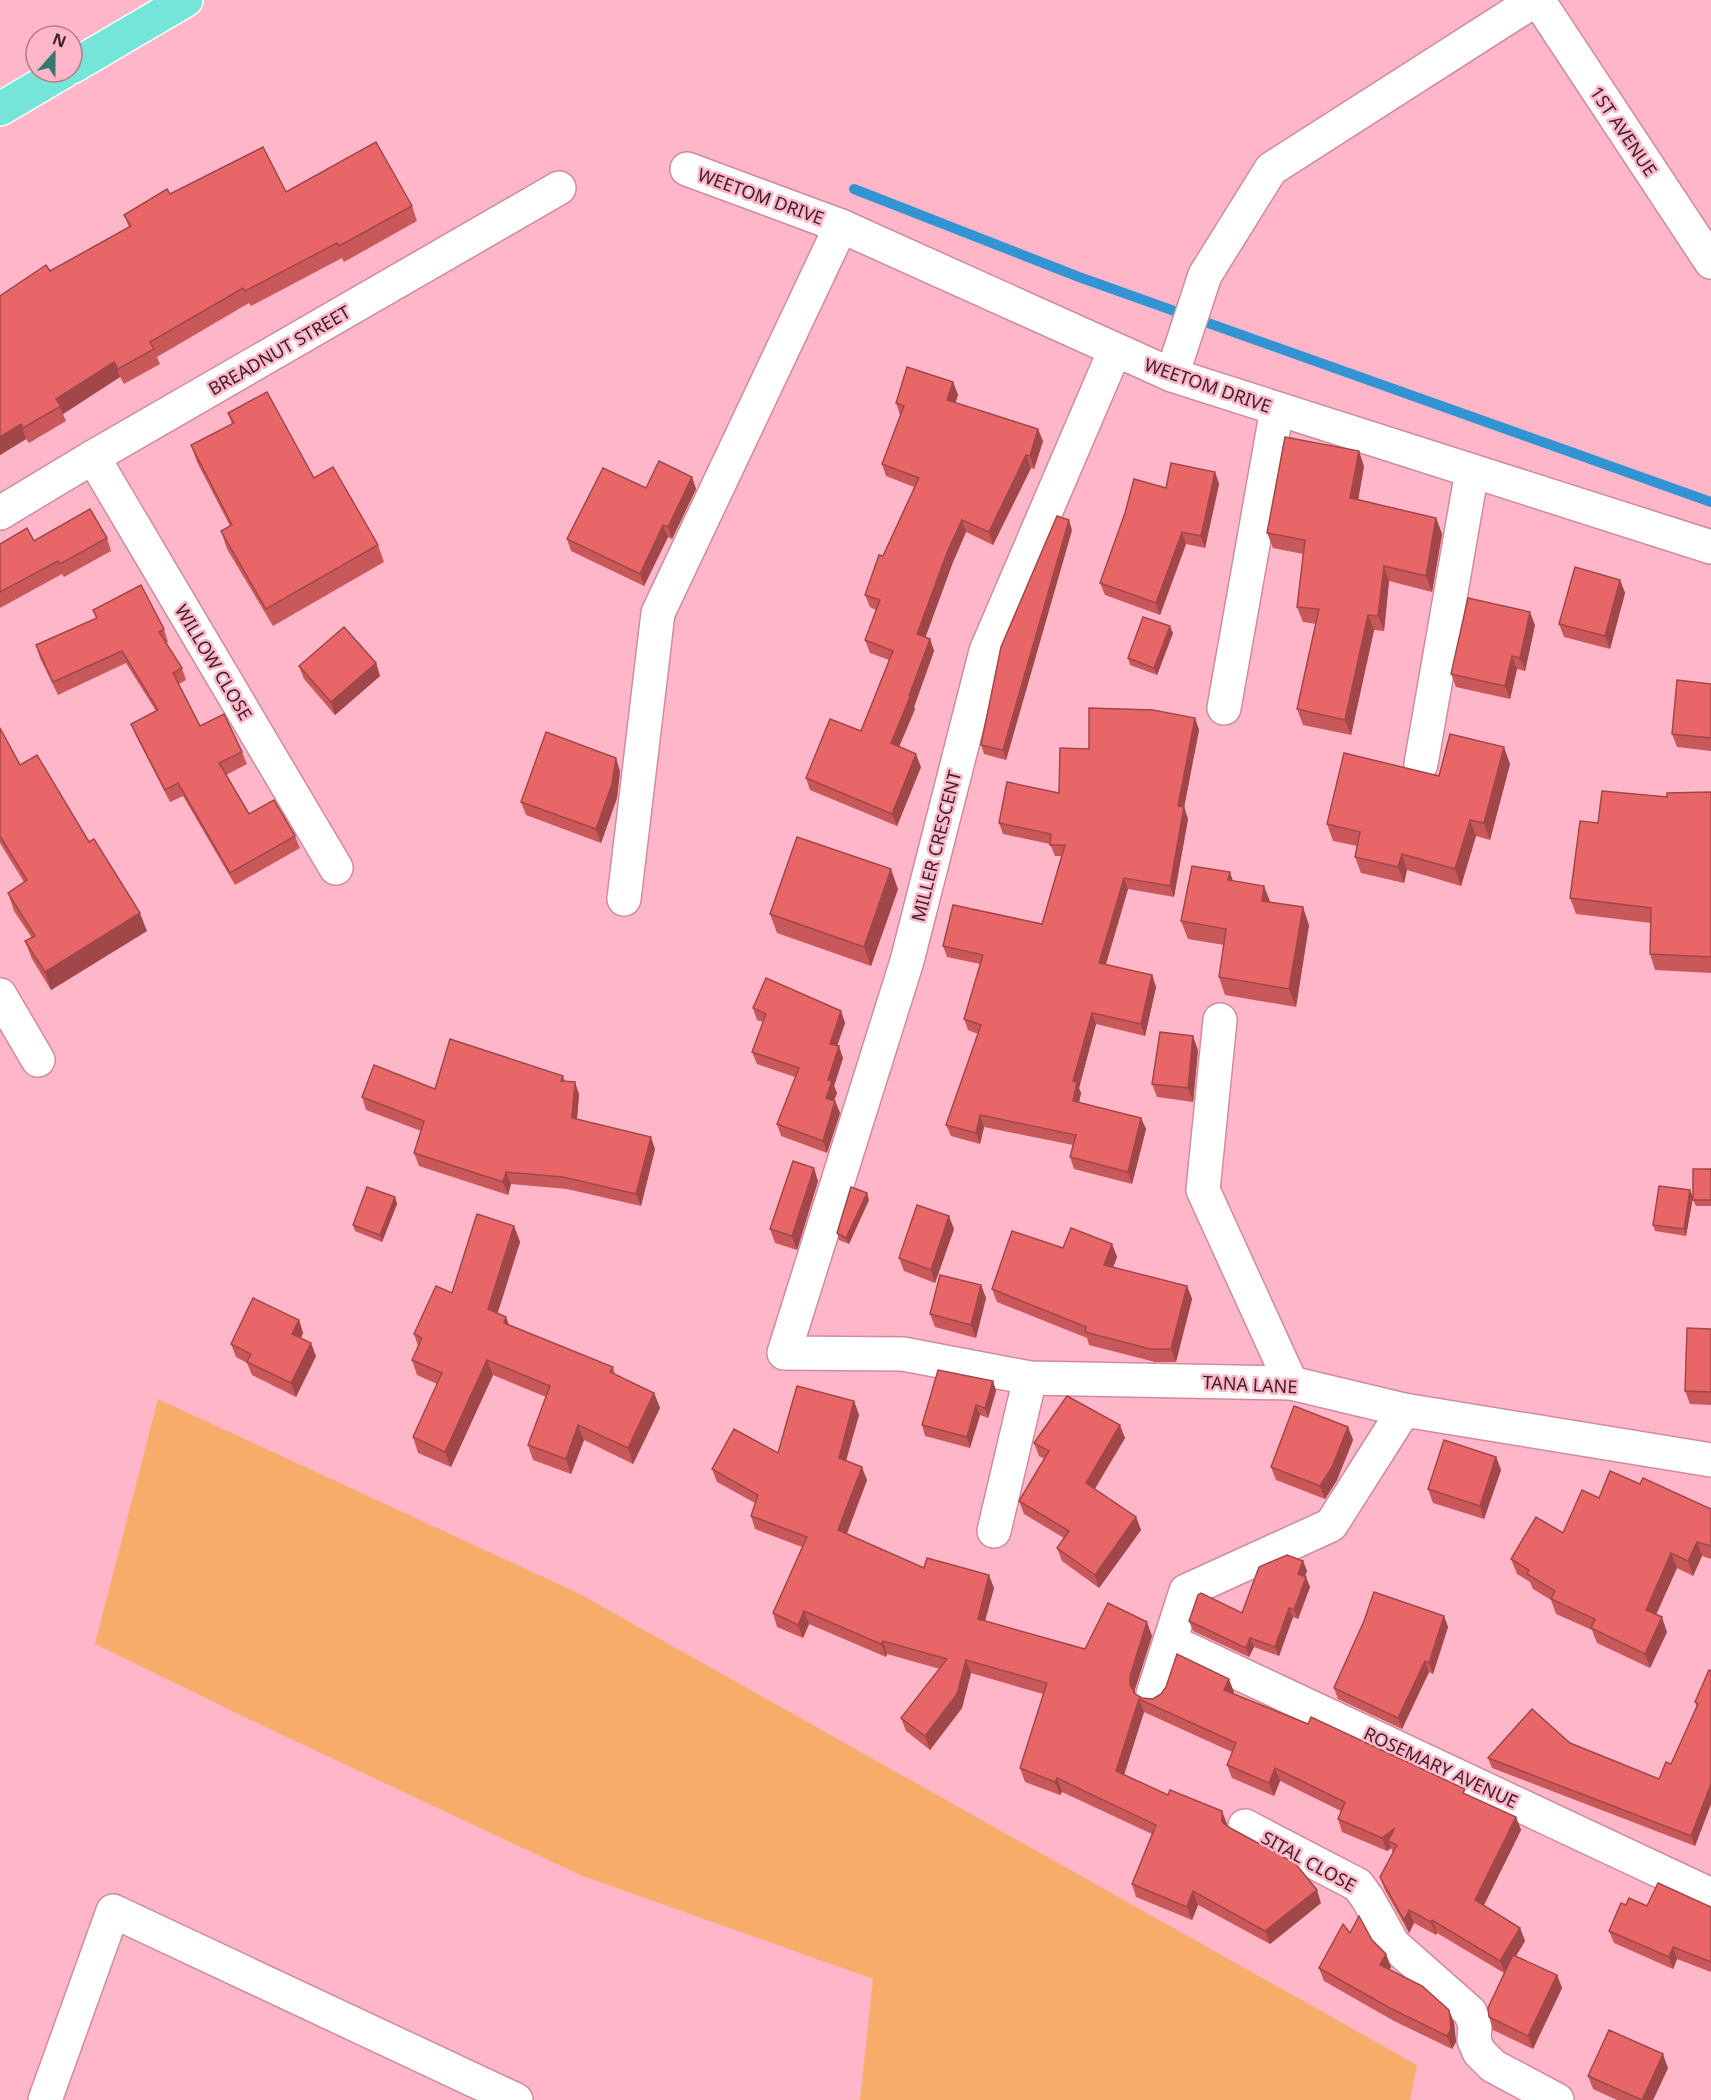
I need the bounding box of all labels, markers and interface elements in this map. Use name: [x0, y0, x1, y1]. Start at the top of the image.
north arrow: [24, 24, 84, 84]
text: N: [49, 27, 69, 53]
street label: 1ST AVENUE: [1585, 81, 1663, 181]
street label: WEETOM DRIVE: [695, 162, 827, 230]
street label: BREADNUT STREET: [204, 300, 354, 400]
street label: WEETOM DRIVE: [1141, 352, 1275, 418]
street label: WILLOW CLOSE: [170, 600, 258, 724]
street label: MILLER CRESCENT: [906, 768, 966, 924]
street label: TANA LANE: [1202, 1370, 1298, 1398]
street label: ROSEMARY AVENUE: [1360, 1721, 1522, 1813]
street label: SITAL CLOSE: [1257, 1825, 1361, 1897]

